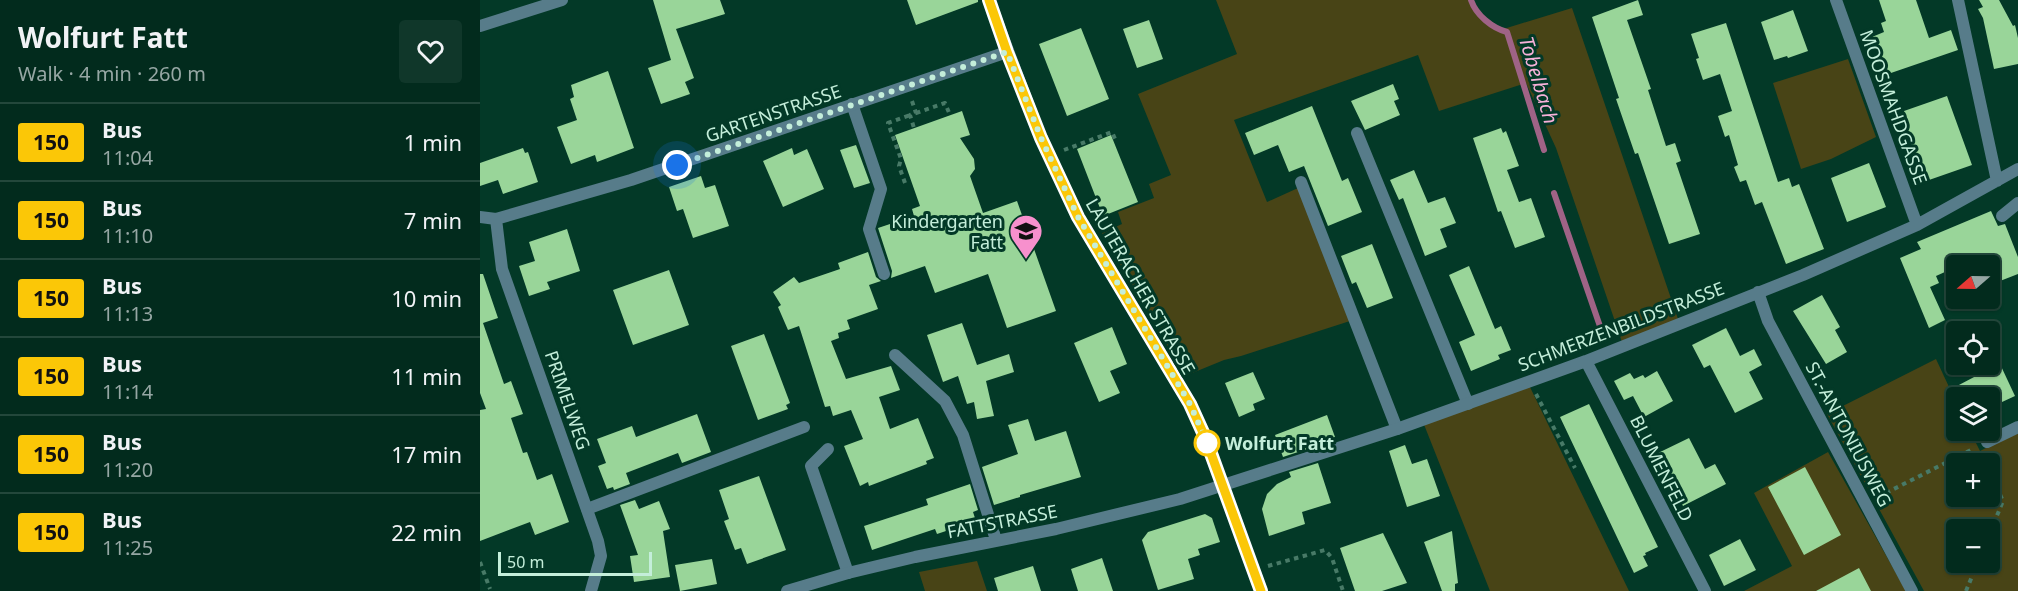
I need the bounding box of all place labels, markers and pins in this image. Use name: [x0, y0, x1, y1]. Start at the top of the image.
place label: Kindergarten Fatt: [891, 209, 1004, 254]
school or university icon: Kindergarten Fatt: [1008, 213, 1044, 260]
marker: Wolfurt Fatt: [1194, 430, 1220, 456]
place label: Wolfurt Fatt: [1225, 431, 1334, 455]

